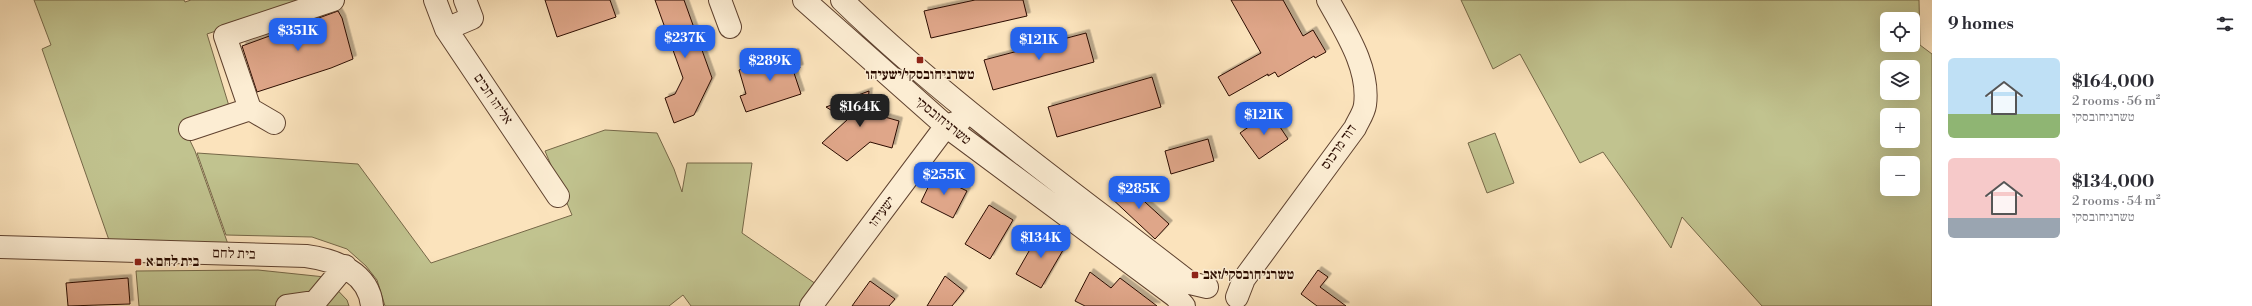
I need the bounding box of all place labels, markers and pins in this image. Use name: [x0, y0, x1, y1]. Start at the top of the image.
pin: $351K: [270, 18, 326, 52]
pin: $237K: [657, 25, 713, 59]
pin: $121K: [1011, 27, 1067, 61]
pin: $289K: [742, 48, 798, 82]
marker: טשרניחובסקי/ישעיהו: [915, 55, 925, 65]
place label: טשרניחובסקי/ישעיהו: [865, 66, 975, 84]
pin: $164K: [832, 94, 888, 128]
pin: $121K: [1236, 102, 1292, 136]
pin: $255K: [916, 162, 972, 196]
pin: $285K: [1111, 176, 1167, 210]
pin: $134K: [1013, 225, 1069, 259]
place label: בית לחם א: [146, 253, 199, 271]
marker: בית לחם א: [133, 257, 143, 267]
place label: טשרניחובסקי/זאב: [1203, 266, 1295, 284]
marker: טשרניחובסקי/זאב: [1190, 270, 1200, 280]

